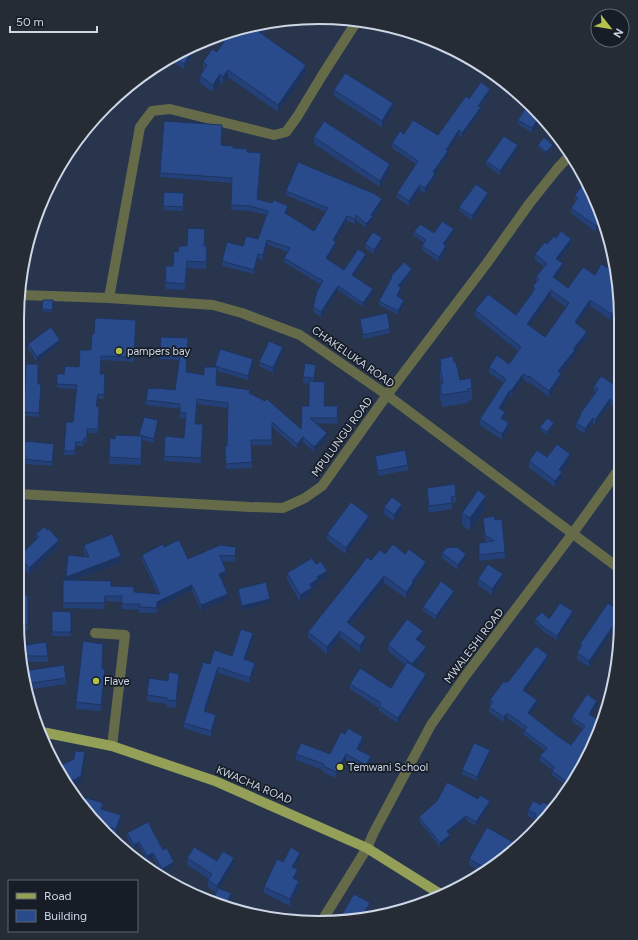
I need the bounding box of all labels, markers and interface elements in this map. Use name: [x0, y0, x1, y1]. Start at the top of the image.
scale bar: [10, 8, 97, 34]
north arrow: [590, 8, 630, 48]
text: 50 m: [16, 15, 44, 29]
text: N: [610, 26, 626, 40]
street label: CHAKELUKA ROAD: [309, 324, 397, 391]
place label: pampers bay: [127, 345, 191, 358]
marker: pampers bay: [114, 346, 124, 356]
street label: MPULUNGU ROAD: [309, 395, 375, 479]
street label: MWALESHI ROAD: [442, 606, 507, 686]
place label: Flave: [104, 675, 130, 688]
marker: Flave: [91, 676, 101, 686]
place label: Temwani School: [348, 761, 428, 774]
marker: Temwani School: [335, 762, 345, 772]
street label: KWACHA ROAD: [214, 763, 294, 807]
legend: [8, 880, 138, 932]
text: Road: [44, 889, 72, 903]
text: Building: [44, 909, 87, 923]

